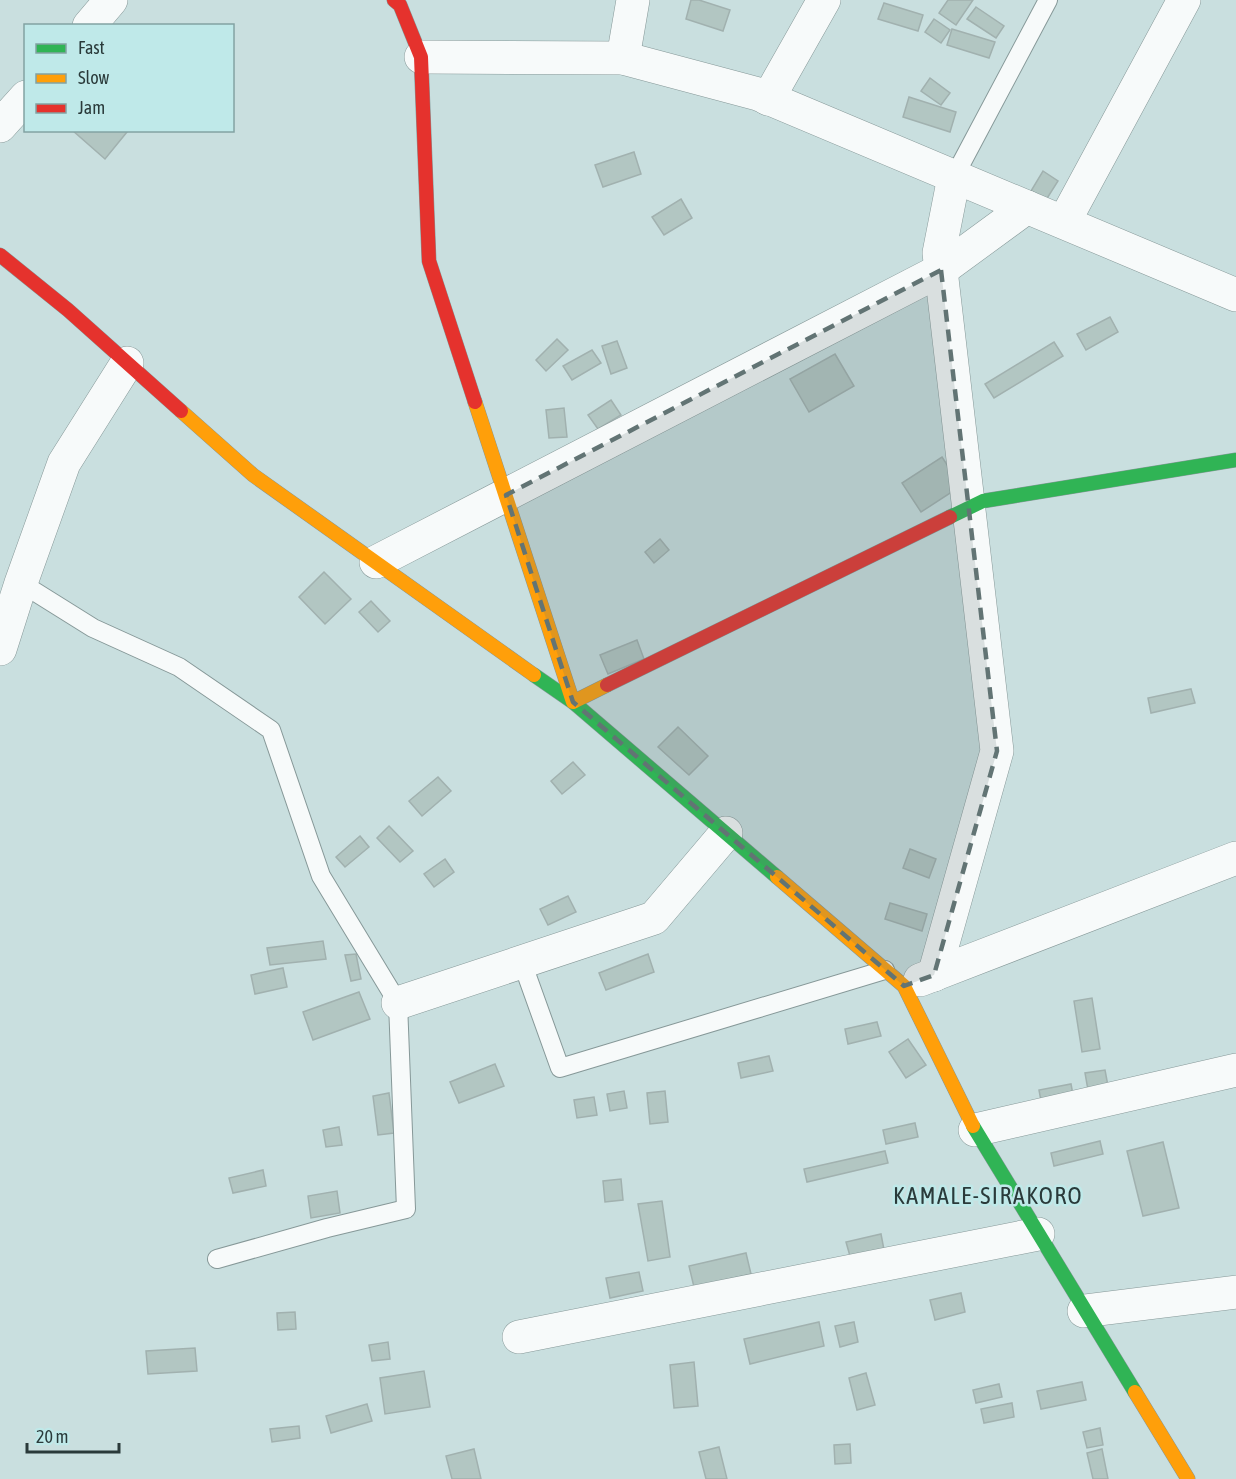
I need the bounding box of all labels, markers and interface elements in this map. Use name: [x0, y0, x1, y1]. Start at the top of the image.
legend: [24, 24, 234, 132]
text: Fast: [78, 37, 105, 58]
text: Slow: [78, 67, 109, 88]
text: Jam: [78, 97, 105, 118]
district label: KAMALE-SIRAKORO: [893, 1182, 1083, 1209]
scale bar: [27, 1416, 118, 1454]
text: 20 m: [36, 1426, 68, 1447]

